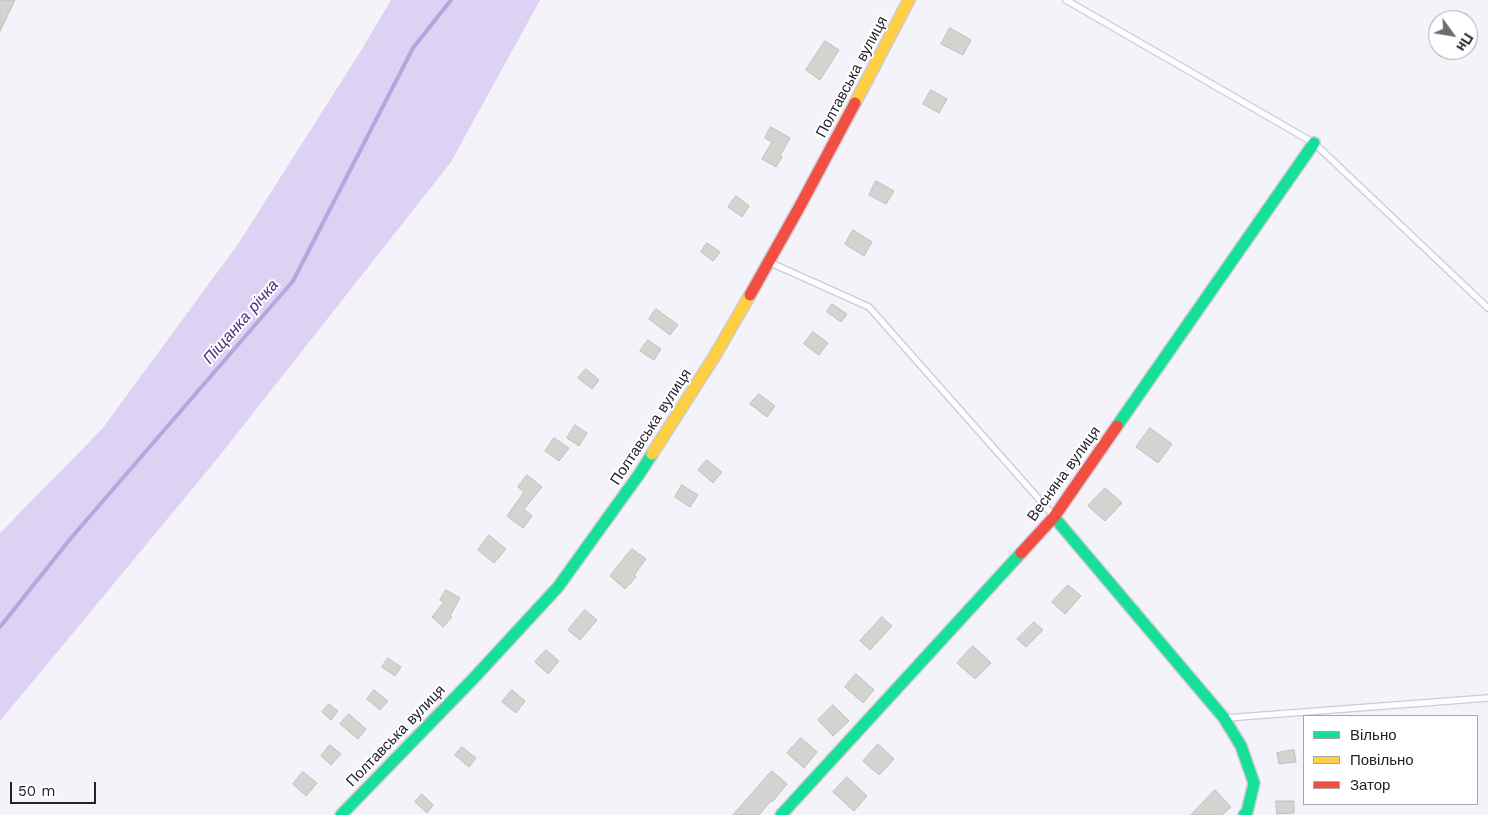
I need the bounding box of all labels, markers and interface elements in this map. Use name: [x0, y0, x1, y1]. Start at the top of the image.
north arrow: [1428, 10, 1478, 60]
street label: Полтавська вулиця: [812, 13, 892, 141]
text: Пн: [1453, 30, 1477, 55]
water label: Піщанка річка: [199, 276, 283, 368]
street label: Полтавська вулиця: [607, 366, 695, 488]
street label: Весняна вулиця: [1024, 423, 1104, 525]
street label: Полтавська вулиця: [343, 681, 449, 791]
legend: [1303, 715, 1478, 805]
text: Вільно: [1350, 726, 1397, 744]
text: Повільно: [1350, 751, 1414, 769]
scale bar: [12, 772, 99, 804]
text: Затор: [1350, 776, 1390, 794]
text: 50 m: [18, 782, 55, 800]

